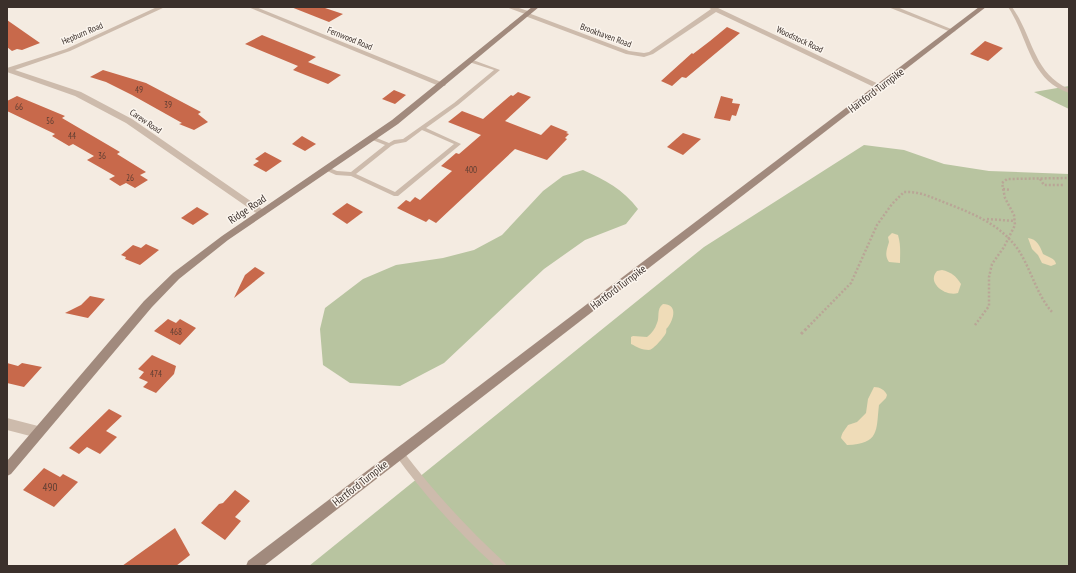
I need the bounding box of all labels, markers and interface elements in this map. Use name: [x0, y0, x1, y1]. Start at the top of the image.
street label: Hepburn Road: [60, 19, 104, 47]
street label: Brookhaven Road: [579, 21, 633, 49]
street label: Woodstock Road: [775, 23, 825, 55]
street label: Fernwood Road: [326, 24, 374, 52]
street label: Hartford Turnpike: [845, 64, 907, 116]
house number: 49: [135, 84, 143, 95]
house number: 39: [164, 99, 172, 110]
house number: 66: [15, 101, 23, 112]
street label: Carew Road: [128, 106, 164, 136]
house number: 56: [46, 115, 54, 126]
house number: 44: [68, 130, 76, 141]
house number: 36: [98, 150, 106, 161]
house number: 400: [465, 164, 477, 175]
house number: 26: [126, 172, 134, 183]
street label: Ridge Road: [225, 191, 269, 227]
street label: Hartford Turnpike: [587, 261, 649, 313]
house number: 468: [170, 326, 182, 337]
house number: 474: [150, 368, 162, 379]
street label: Hartford Turnpike: [330, 457, 391, 509]
house number: 490: [43, 480, 57, 494]

